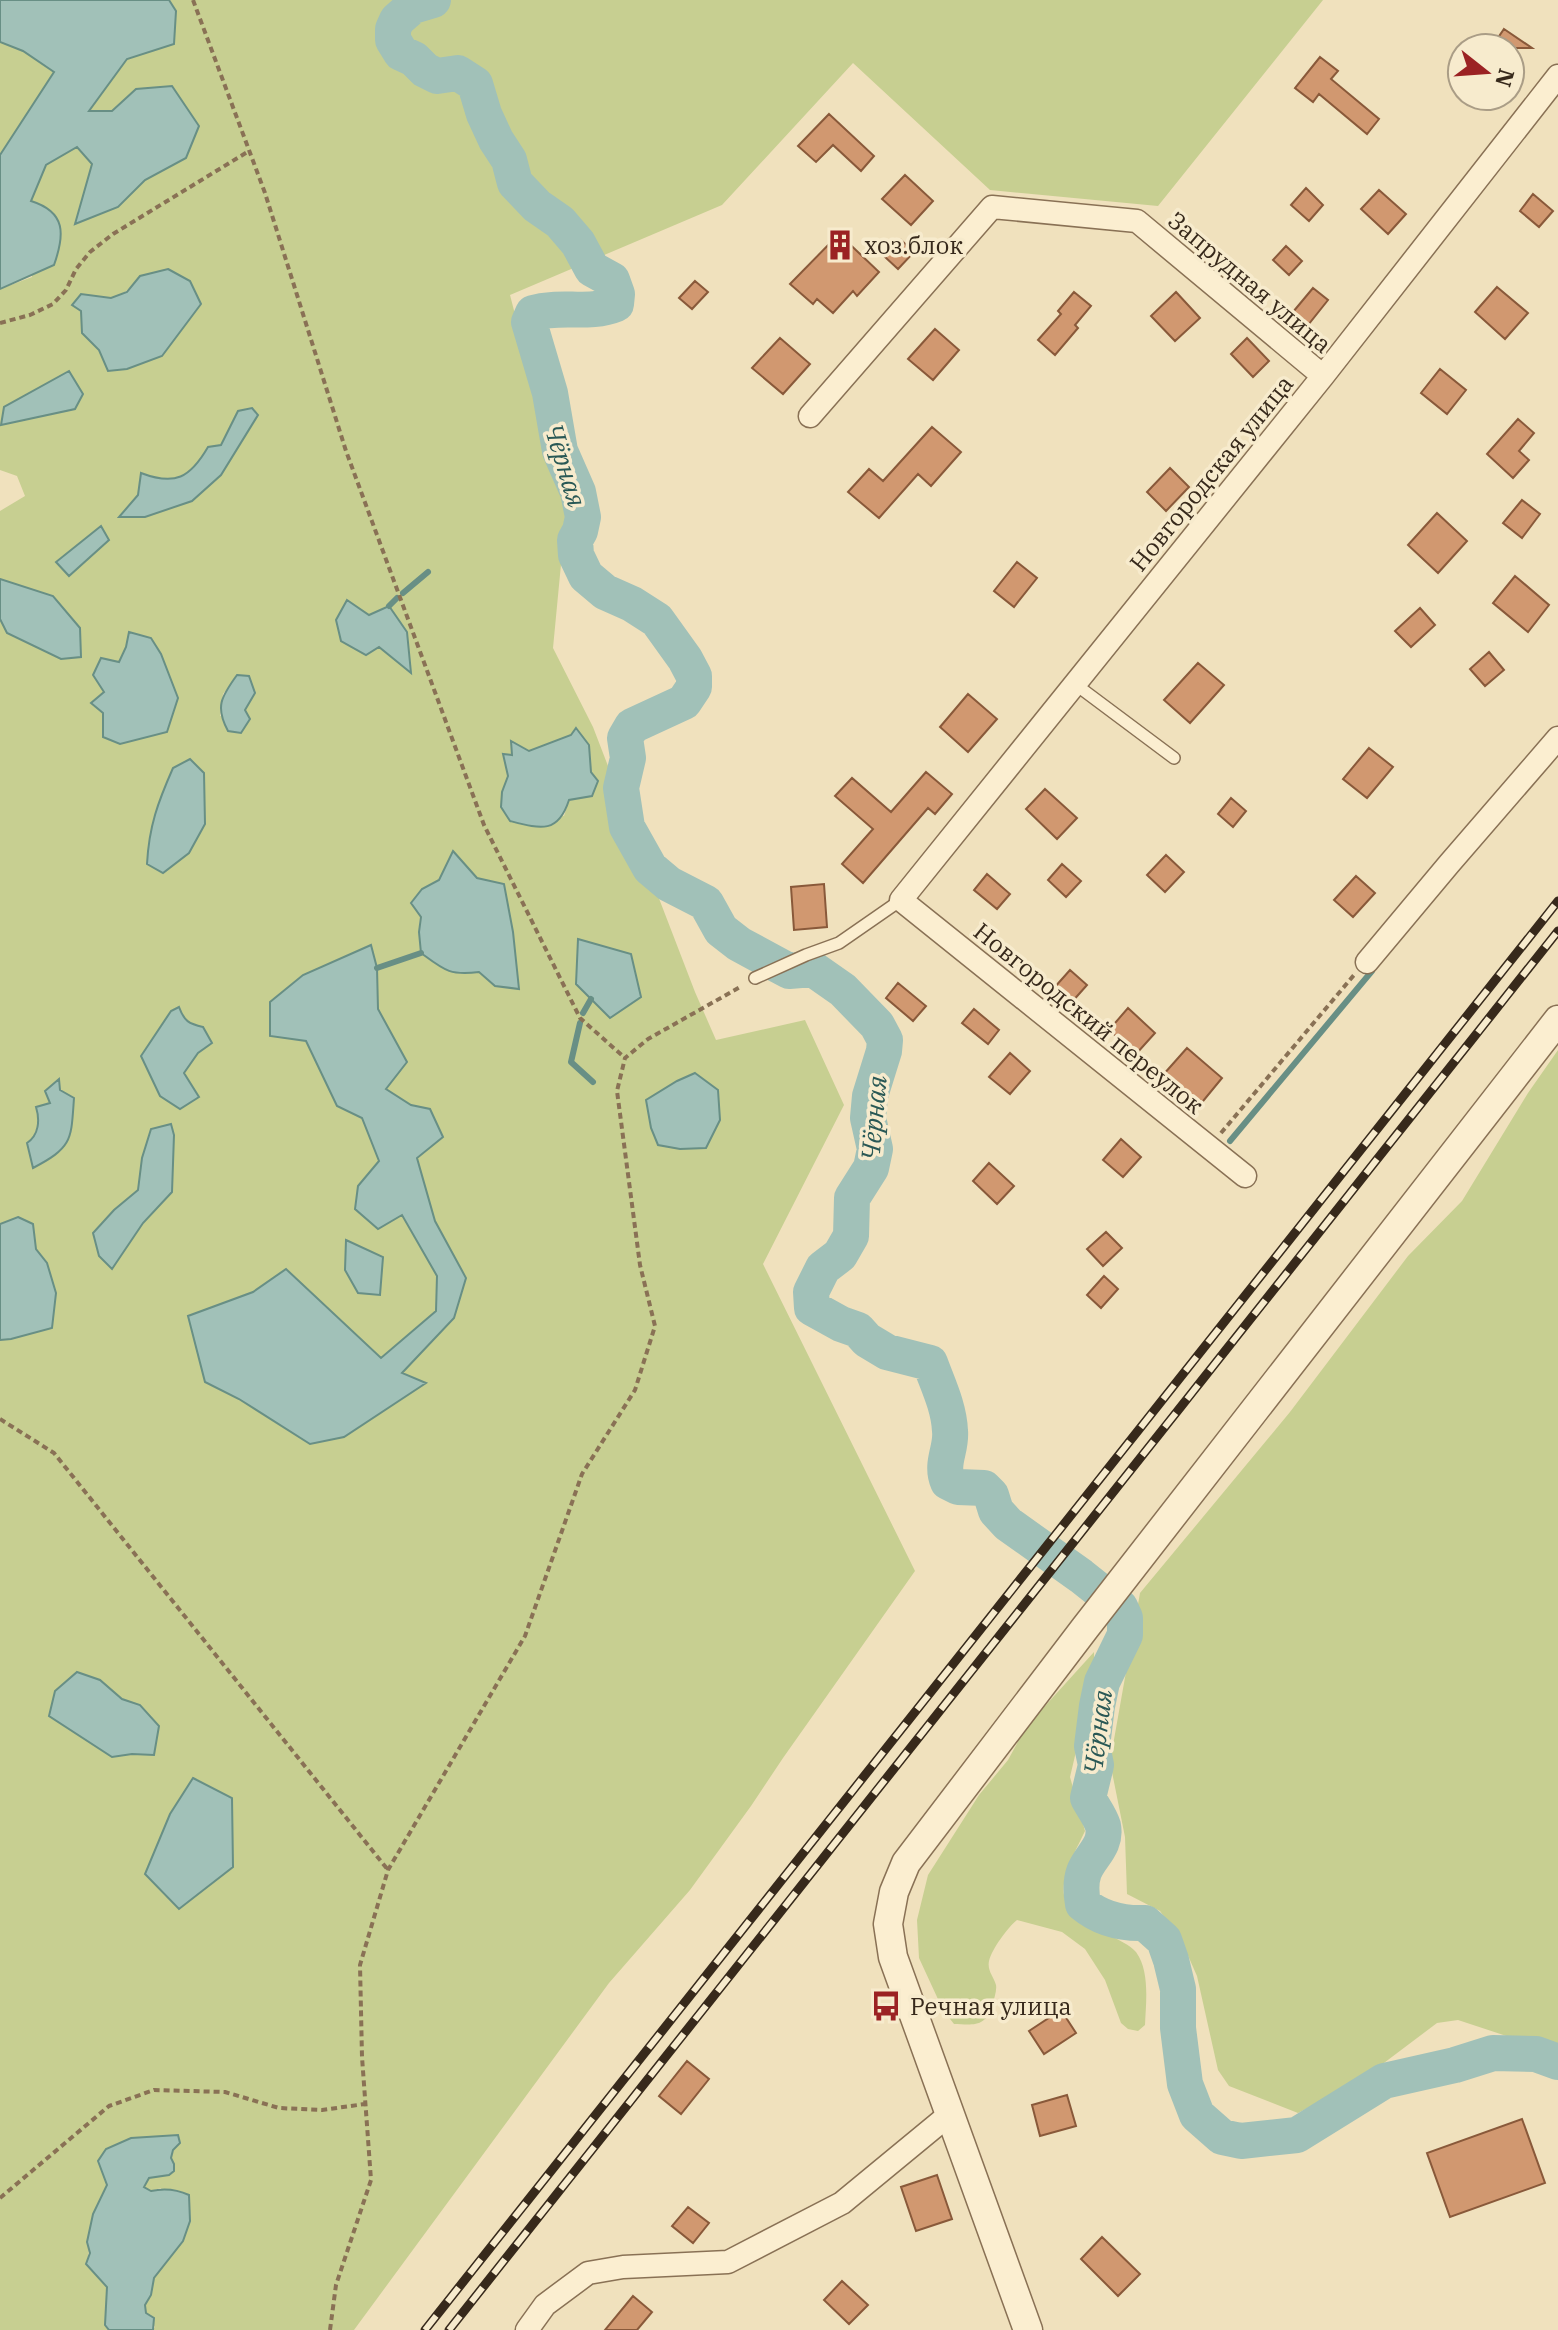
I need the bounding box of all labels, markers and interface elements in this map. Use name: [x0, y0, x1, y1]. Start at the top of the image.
north arrow: [1446, 32, 1526, 112]
text: N: [1489, 65, 1522, 91]
street label: Запрудная улица: [1162, 204, 1338, 360]
building icon: хоз.блок: [823, 228, 857, 262]
place label: хоз.блок: [864, 229, 963, 261]
street label: Новгородская улица: [1122, 368, 1300, 578]
water label: Чёрная: [537, 419, 595, 511]
street label: Новгородский переулок: [967, 915, 1211, 1121]
water label: Чёрная: [852, 1074, 894, 1162]
water label: Чёрная: [1075, 1687, 1119, 1776]
bus stop icon: Речная улица: [869, 1989, 903, 2023]
place label: Речная улица: [910, 1990, 1072, 2022]

